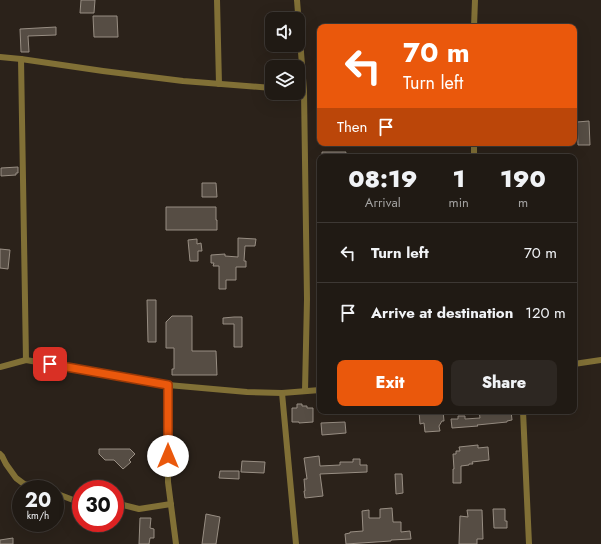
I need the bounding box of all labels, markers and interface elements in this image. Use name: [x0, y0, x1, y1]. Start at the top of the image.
map controls: [265, 12, 305, 100]
button: sound: [265, 12, 305, 52]
text: 70 m: [403, 32, 470, 73]
icon: left: [337, 40, 389, 92]
button: layers: [265, 60, 305, 100]
text: Turn left: [403, 70, 463, 96]
text: Then: [337, 116, 367, 138]
icon: arrive: [375, 116, 397, 138]
text: 08:19: [348, 161, 417, 196]
text: 1: [452, 161, 465, 196]
text: 190: [500, 161, 546, 196]
text: Arrival: [365, 193, 401, 212]
text: min: [449, 193, 469, 212]
text: m: [518, 193, 528, 212]
icon: left: [337, 242, 359, 264]
text: Turn left: [371, 242, 429, 264]
text: 70 m: [524, 242, 557, 264]
icon: arrive: [337, 302, 359, 324]
text: Arrive at destination: [371, 302, 513, 324]
text: 120 m: [525, 302, 566, 324]
pin: [33, 347, 67, 381]
icon: arrive: [39, 353, 61, 375]
button: Exit: [337, 360, 443, 406]
button: Share: [451, 360, 557, 406]
position arrow: [147, 435, 189, 477]
speed limit sign: 30: [72, 480, 124, 532]
text: 20: [25, 486, 51, 515]
text: km/h: [27, 508, 49, 523]

